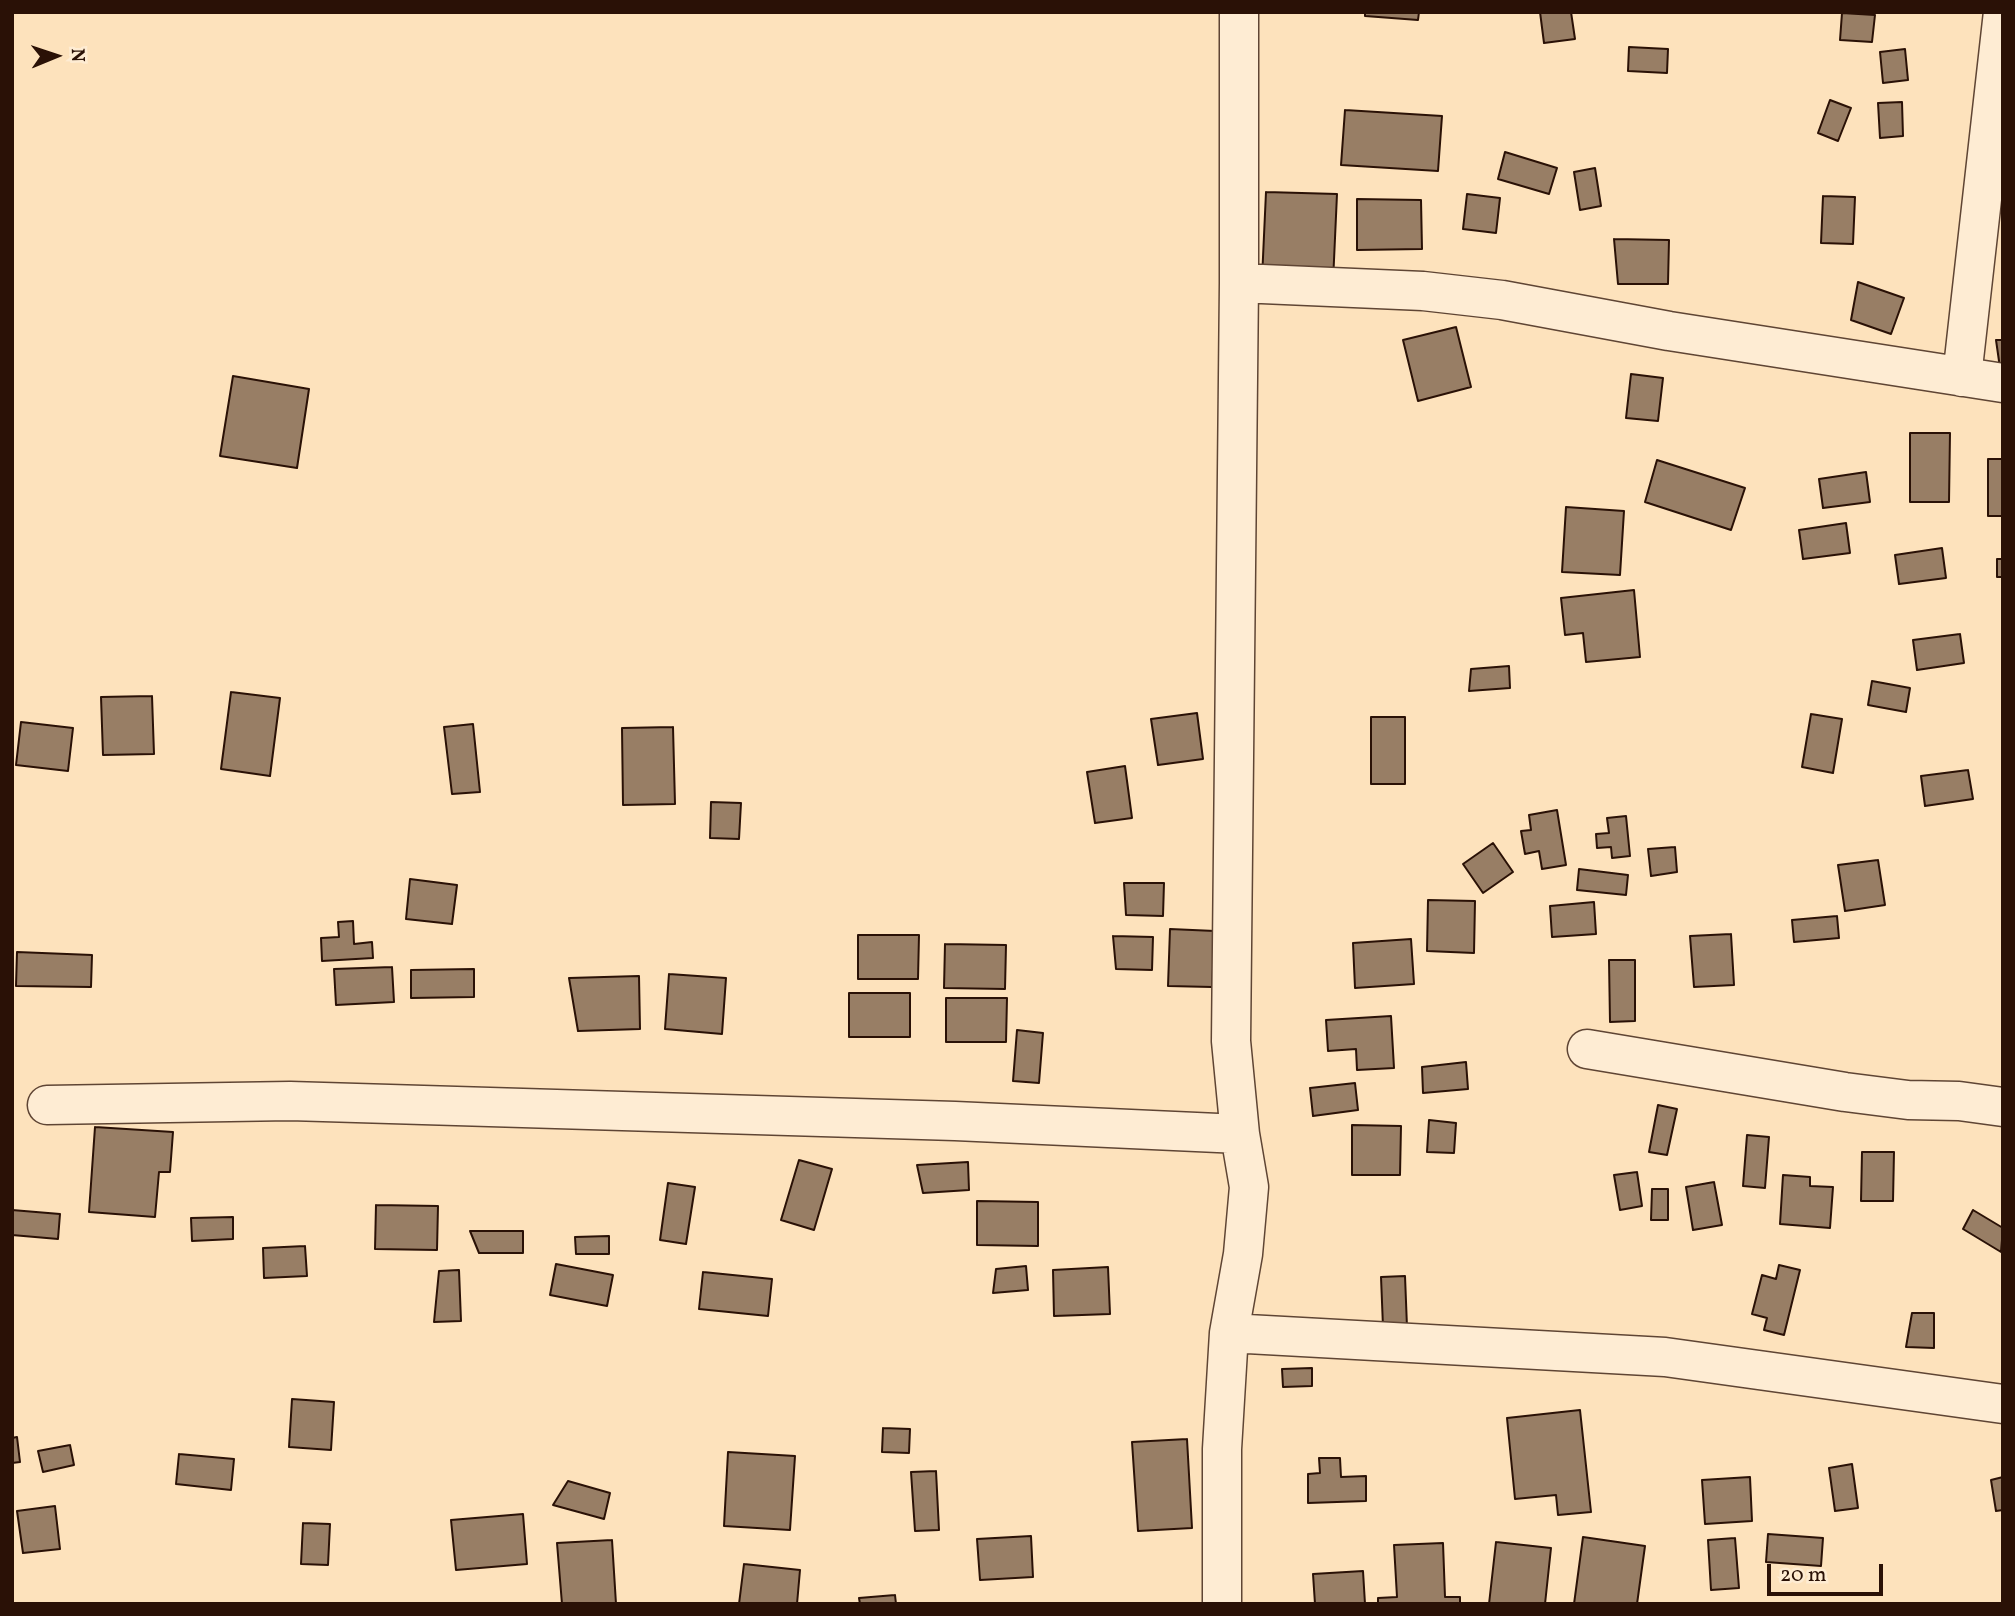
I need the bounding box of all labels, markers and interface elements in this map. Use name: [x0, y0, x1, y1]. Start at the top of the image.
north arrow: [21, 21, 91, 91]
text: N: [64, 48, 90, 63]
scale bar: [1770, 1550, 1885, 1594]
text: 20 m: [1780, 1561, 1826, 1590]

